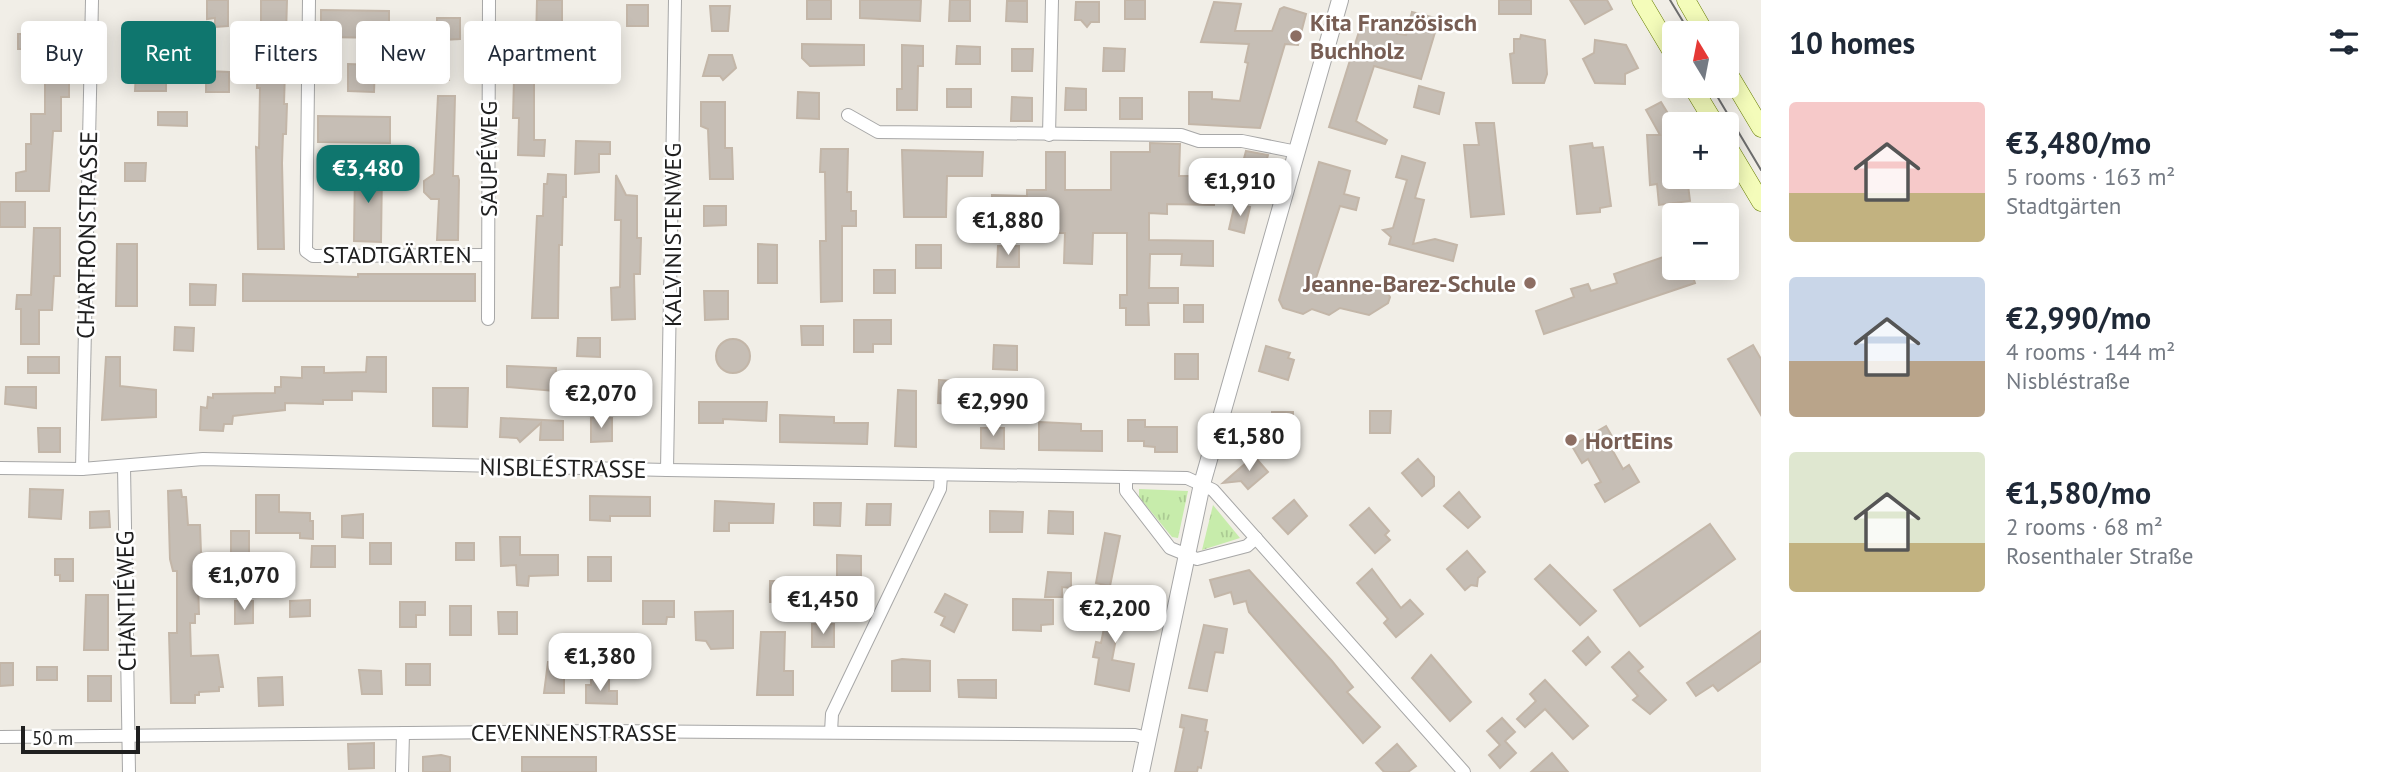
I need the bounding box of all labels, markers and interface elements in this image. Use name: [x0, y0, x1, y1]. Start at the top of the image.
place label: Kita Französisch Buchholz: [1310, 7, 1477, 66]
chip: Buy: [21, 21, 107, 84]
chip: Rent: [121, 21, 216, 84]
chip: Filters: [230, 21, 342, 84]
chip: New: [356, 21, 450, 84]
chip: Apartment: [464, 21, 621, 84]
north arrow: [1662, 21, 1740, 98]
map controls: [1662, 21, 1739, 280]
text: 10 homes: [1789, 23, 1915, 62]
icon: filters: [2325, 23, 2363, 61]
marker: Kita Französisch Buchholz: [1288, 28, 1304, 44]
street label: SAUPÉWEG: [473, 101, 504, 217]
button: +: [1662, 112, 1739, 189]
text: €3,480/mo: [2006, 123, 2151, 162]
icon: home: [1845, 130, 1929, 214]
street label: CHARTRONSTRASSE: [70, 131, 104, 339]
street label: KALVINISTENWEG: [657, 143, 688, 327]
pin: €3,480: [311, 146, 425, 205]
text: €3,480: [332, 153, 404, 182]
pin: €1,910: [1183, 158, 1297, 218]
text: 5 rooms · 163 m²: [2006, 162, 2175, 191]
text: €1,910: [1204, 166, 1276, 195]
text: Stadtgärten: [2006, 191, 2121, 220]
pin: €1,880: [951, 198, 1065, 257]
button: −: [1662, 203, 1739, 280]
text: €1,880: [972, 205, 1044, 234]
street label: STADTGÄRTEN: [322, 239, 472, 270]
place label: Jeanne-Barez-Schule: [1302, 268, 1516, 299]
marker: Jeanne-Barez-Schule: [1522, 275, 1538, 291]
text: €2,990/mo: [2006, 298, 2151, 337]
icon: home: [1845, 305, 1929, 389]
text: 4 rooms · 144 m²: [2006, 337, 2175, 366]
text: Nisbléstraße: [2006, 366, 2130, 395]
pin: €2,070: [544, 370, 658, 430]
text: €2,070: [565, 378, 637, 407]
pin: €2,990: [936, 378, 1050, 438]
text: €2,990: [957, 386, 1029, 415]
pin: €1,580: [1192, 414, 1306, 473]
text: €1,580: [1213, 421, 1285, 450]
place label: HortEins: [1585, 425, 1673, 456]
marker: HortEins: [1563, 432, 1579, 448]
street label: NISBLÉSTRASSE: [479, 451, 647, 485]
text: €1,580/mo: [2006, 473, 2151, 512]
icon: home: [1845, 480, 1929, 564]
text: 2 rooms · 68 m²: [2006, 512, 2163, 541]
street label: CHANTIÉWEG: [109, 530, 143, 672]
text: Rosenthaler Straße: [2006, 541, 2194, 570]
pin: €1,070: [187, 552, 301, 612]
text: €1,070: [208, 560, 280, 589]
pin: €1,450: [766, 576, 880, 636]
text: €1,450: [787, 584, 859, 613]
pin: €2,200: [1058, 586, 1172, 645]
text: €2,200: [1079, 593, 1151, 622]
pin: €1,380: [543, 634, 657, 693]
text: €1,380: [564, 641, 636, 670]
street label: CEVENNENSTRASSE: [471, 717, 677, 748]
scale bar: [21, 723, 140, 755]
text: 50 m: [32, 726, 73, 750]

